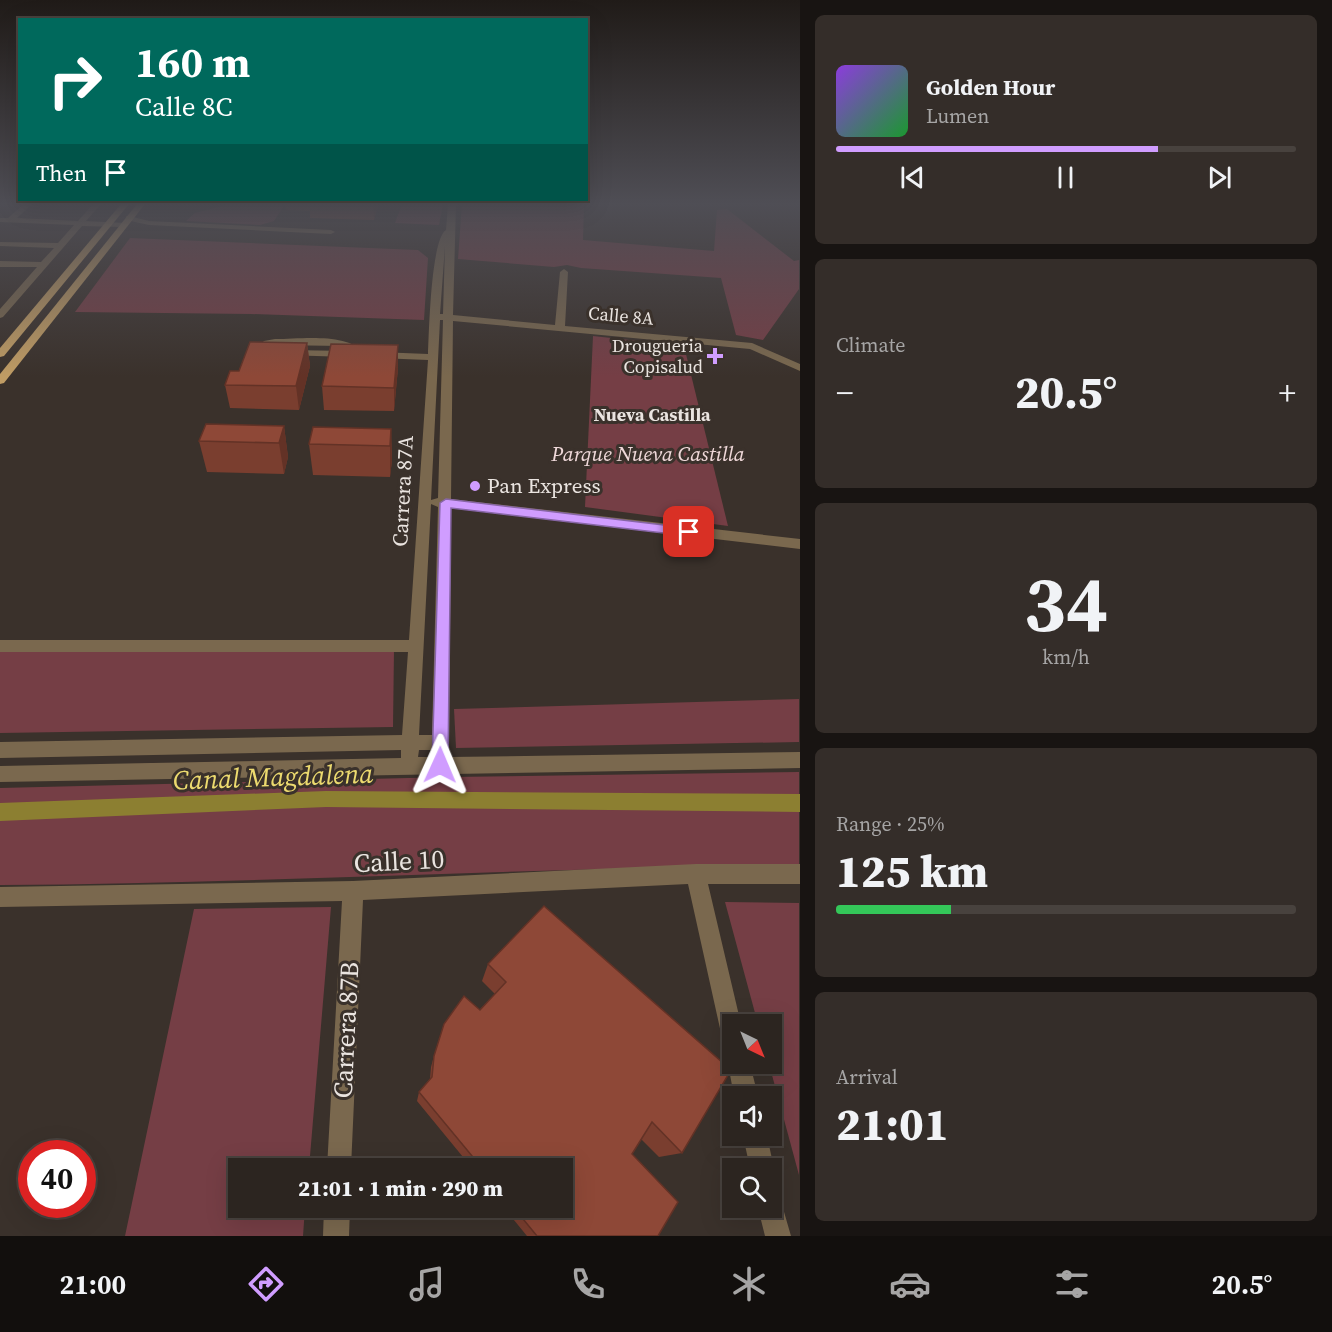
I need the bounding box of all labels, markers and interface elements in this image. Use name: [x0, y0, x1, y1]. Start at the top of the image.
text: 160 m: [135, 33, 250, 91]
icon: right: [36, 42, 114, 120]
text: Golden Hour: [926, 72, 1055, 102]
text: Calle 8C: [135, 88, 232, 125]
text: Lumen: [926, 102, 989, 130]
icon: arrive: [99, 156, 132, 189]
text: Then: [36, 158, 87, 188]
icon: previous: [896, 161, 929, 194]
icon: pause: [1049, 161, 1082, 194]
icon: next: [1203, 161, 1236, 194]
street label: Calle 8A: [587, 300, 655, 331]
text: Climate: [836, 331, 905, 359]
place label: Drougueria Copisalud: [612, 333, 704, 379]
marker: Drougueria Copisalud: [708, 349, 722, 363]
text: 20.5°: [1015, 361, 1117, 423]
text: −: [836, 370, 854, 415]
text: +: [1279, 370, 1296, 415]
district label: Nueva Castilla: [593, 402, 711, 427]
street label: Carrera 87A: [385, 435, 420, 547]
park label: Parque Nueva Castilla: [550, 439, 745, 468]
place label: Pan Express: [487, 471, 601, 500]
marker: Pan Express: [468, 479, 482, 493]
pin: [663, 506, 714, 557]
icon: arrive: [672, 515, 705, 548]
text: 34: [1024, 550, 1108, 657]
text: km/h: [1042, 643, 1090, 671]
position arrow: [408, 733, 472, 797]
water label: Canal Magdalena: [172, 755, 374, 798]
text: Range · 25%: [836, 810, 945, 838]
text: 125 km: [836, 840, 988, 902]
street label: Calle 10: [353, 841, 445, 881]
street label: Carrera 87B: [324, 961, 368, 1099]
north arrow: [722, 1014, 782, 1074]
map controls: [722, 1014, 782, 1218]
text: Arrival: [836, 1063, 898, 1091]
button: sound: [722, 1086, 782, 1146]
text: 21:01: [836, 1093, 949, 1155]
speed limit sign: 40: [18, 1140, 96, 1218]
button: search: [722, 1158, 782, 1218]
text: 21:01 · 1 min · 290 m: [298, 1173, 503, 1203]
icon: directions: [245, 1263, 287, 1305]
icon: music: [406, 1263, 448, 1305]
icon: phone: [567, 1263, 609, 1305]
icon: climate: [728, 1263, 770, 1305]
icon: car: [889, 1263, 931, 1305]
icon: filters: [1051, 1263, 1093, 1305]
text: 21:00: [60, 1266, 126, 1303]
text: 20.5°: [1212, 1266, 1272, 1303]

